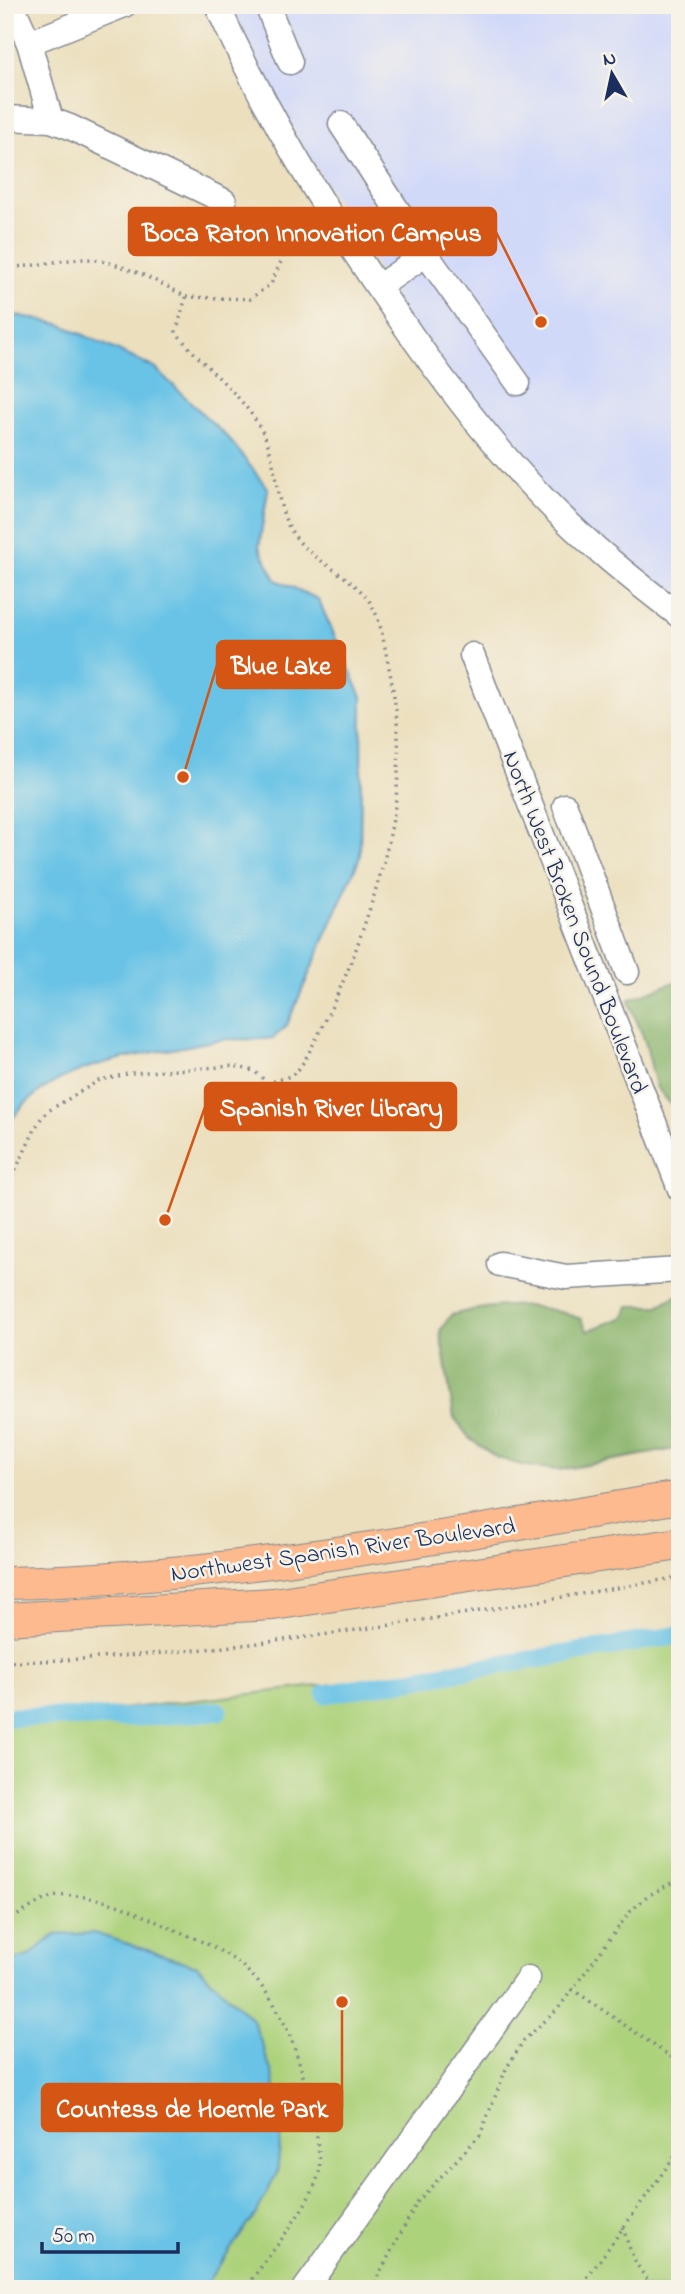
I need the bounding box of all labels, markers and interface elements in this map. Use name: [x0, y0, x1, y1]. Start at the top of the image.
north arrow: [576, 38, 646, 108]
text: N: [601, 45, 618, 74]
callout: Boca Raton Innovation Campus: [129, 208, 496, 255]
text: Boca Raton Innovation Campus: [141, 216, 482, 254]
callout: Blue Lake: [217, 641, 345, 688]
text: Blue Lake: [230, 649, 332, 687]
street label: North West Broken Sound Boulevard: [492, 746, 656, 1100]
callout: Spanish River Library: [205, 1083, 456, 1130]
text: Spanish River Library: [219, 1091, 443, 1129]
street label: Northwest Spanish River Boulevard: [169, 1510, 518, 1593]
callout: Countess de Hoernle Park: [42, 2084, 342, 2131]
text: Countess de Hoernle Park: [56, 2092, 329, 2130]
scale bar: [42, 2210, 178, 2254]
text: 50 m: [52, 2222, 95, 2252]

